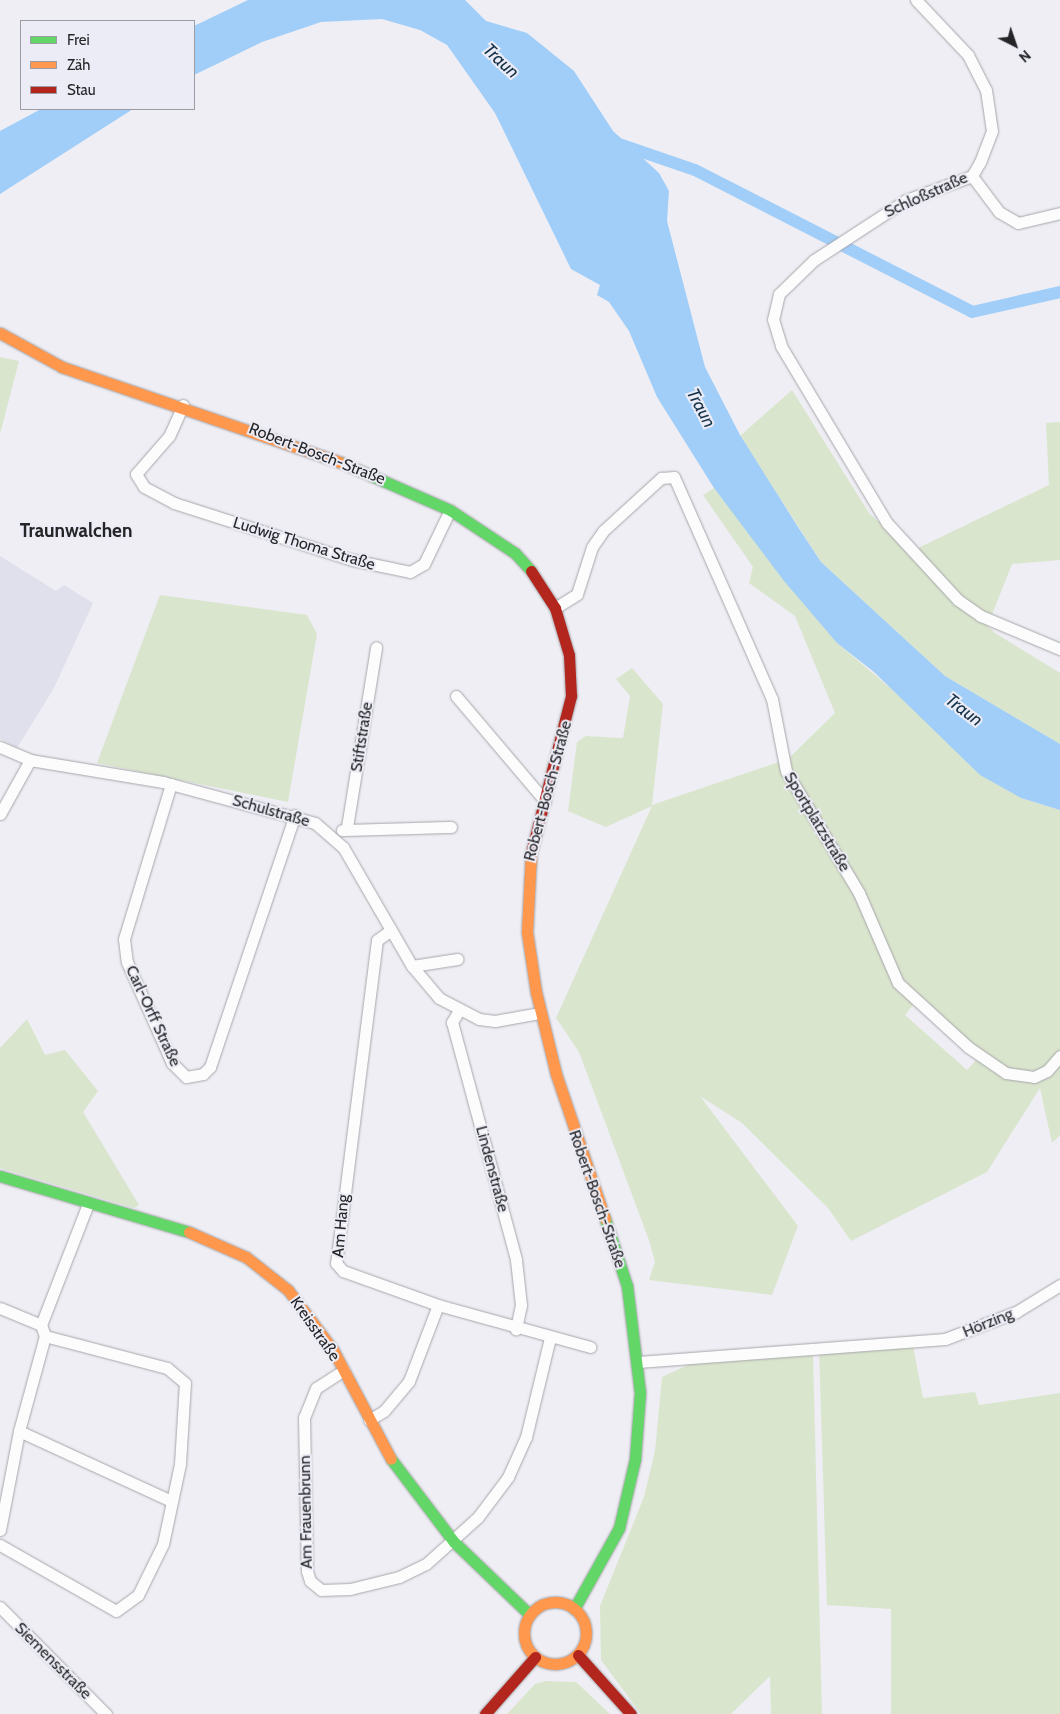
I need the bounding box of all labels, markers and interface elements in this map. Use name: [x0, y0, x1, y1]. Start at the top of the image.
legend: [20, 20, 195, 110]
north arrow: [990, 20, 1040, 70]
text: Frei: [67, 31, 90, 49]
water label: Traun: [479, 39, 523, 83]
text: N: [1015, 46, 1034, 66]
text: Zäh: [67, 56, 90, 74]
text: Stau: [67, 81, 96, 99]
street label: Schloßstraße: [882, 168, 970, 222]
water label: Traun: [682, 385, 720, 431]
street label: Robert-Bosch-Straße: [246, 419, 388, 489]
street label: Ludwig Thoma Straße: [231, 513, 377, 575]
district label: Traunwalchen: [20, 520, 132, 542]
water label: Traun: [941, 689, 987, 731]
street label: Stiftstraße: [347, 701, 377, 773]
street label: Robert-Bosch-Straße: [520, 719, 576, 863]
street label: Sportplatzstraße: [780, 769, 854, 875]
street label: Schulstraße: [230, 791, 312, 831]
street label: Carl-Orff Straße: [121, 963, 185, 1069]
street label: Lindenstraße: [471, 1124, 513, 1214]
street label: Robert-Bosch-Straße: [564, 1128, 630, 1270]
street label: Am Hang: [329, 1194, 353, 1258]
street label: Kreisstraße: [286, 1293, 344, 1365]
street label: Hörzing: [960, 1304, 1016, 1342]
street label: Am Frauenbrunn: [295, 1455, 317, 1569]
street label: Siemensstraße: [11, 1619, 95, 1703]

